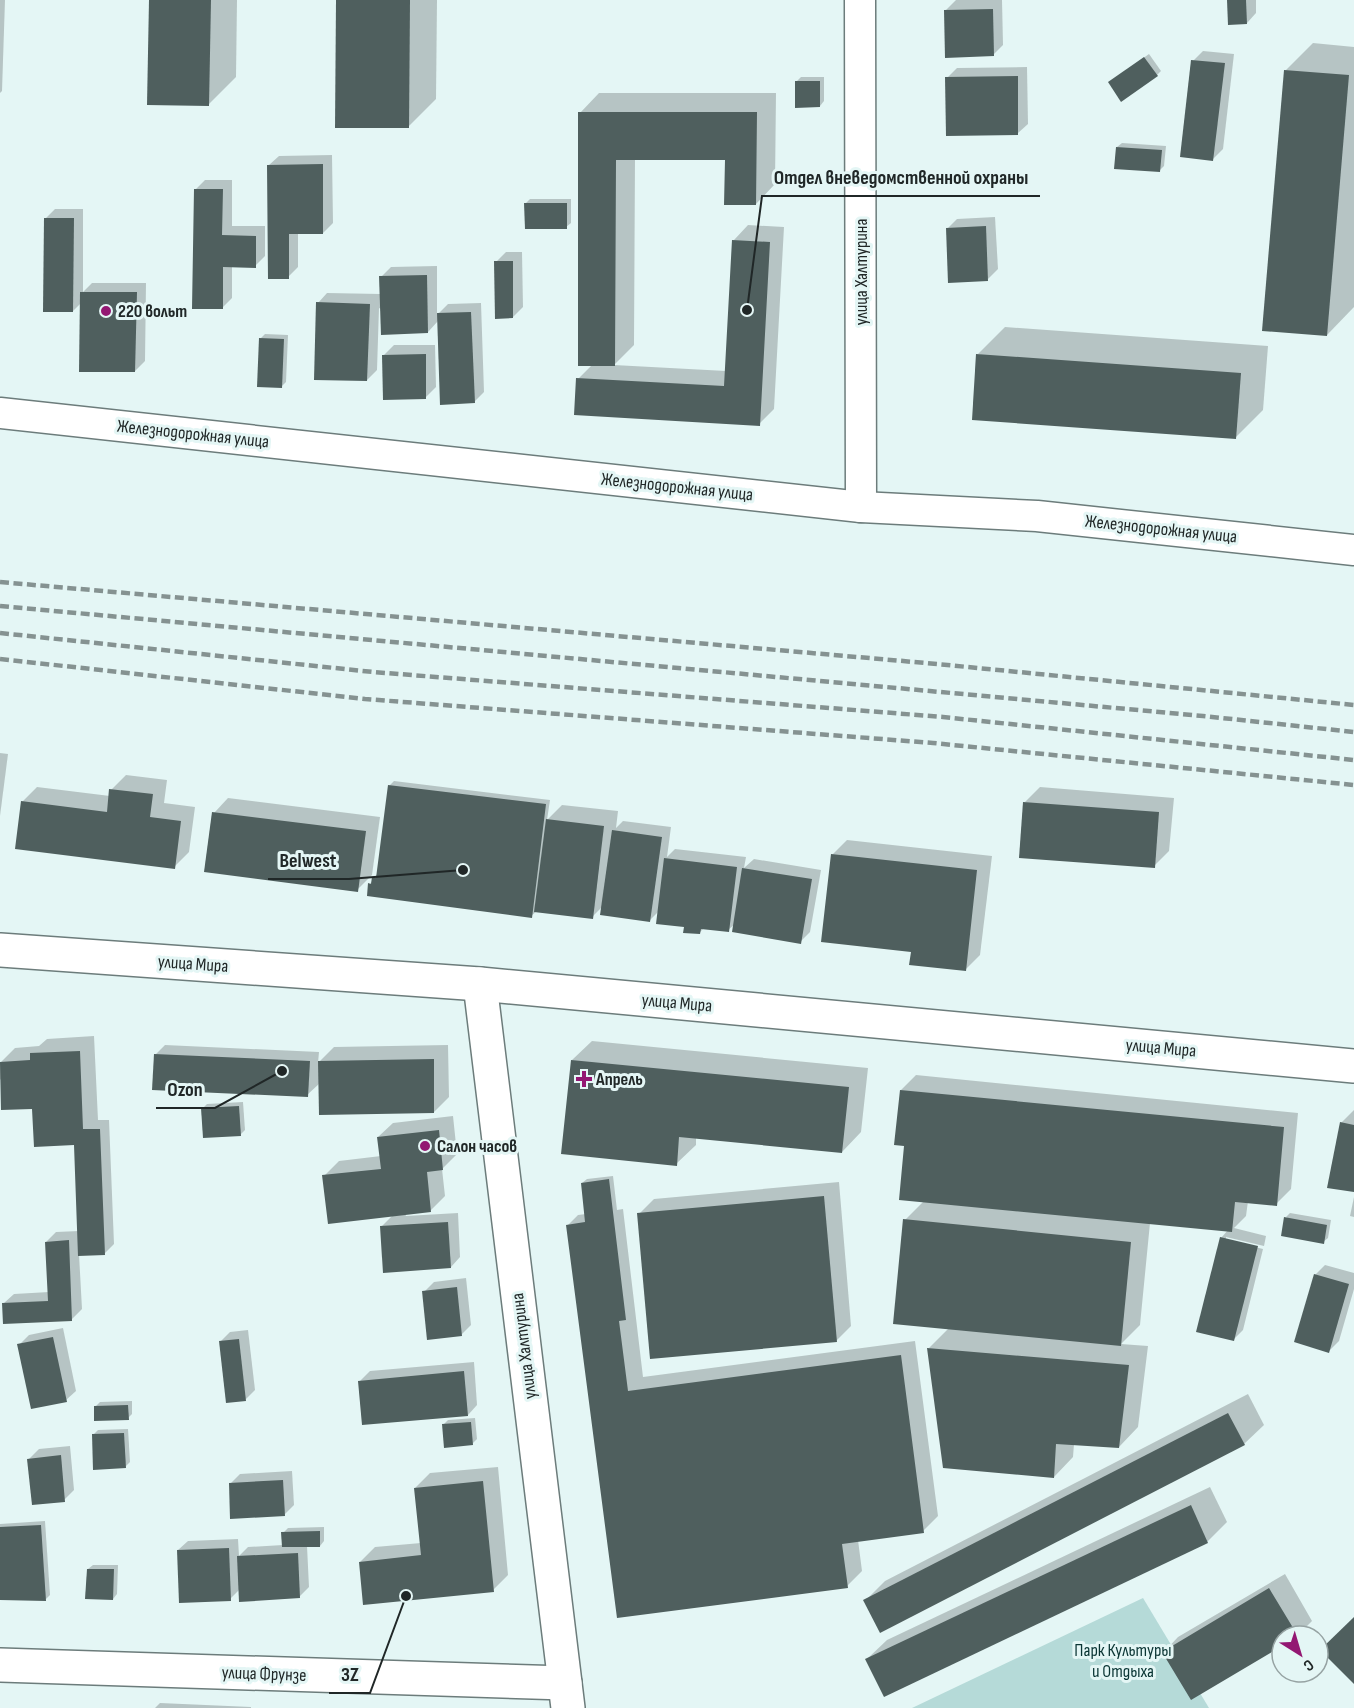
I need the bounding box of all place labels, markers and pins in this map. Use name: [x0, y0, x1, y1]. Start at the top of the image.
callout: Отдел вневедомственной охраны: [762, 158, 1040, 196]
place label: 220 вольт: [118, 301, 187, 322]
marker: 220 вольт: [99, 304, 113, 318]
callout: Belwest: [268, 841, 349, 879]
place label: Апрель: [595, 1069, 643, 1090]
callout: Ozon: [156, 1070, 215, 1108]
marker: Апрель: [577, 1072, 591, 1086]
place label: Салон часов: [437, 1136, 517, 1157]
marker: Салон часов: [418, 1139, 432, 1153]
callout: 3Z: [329, 1655, 370, 1693]

